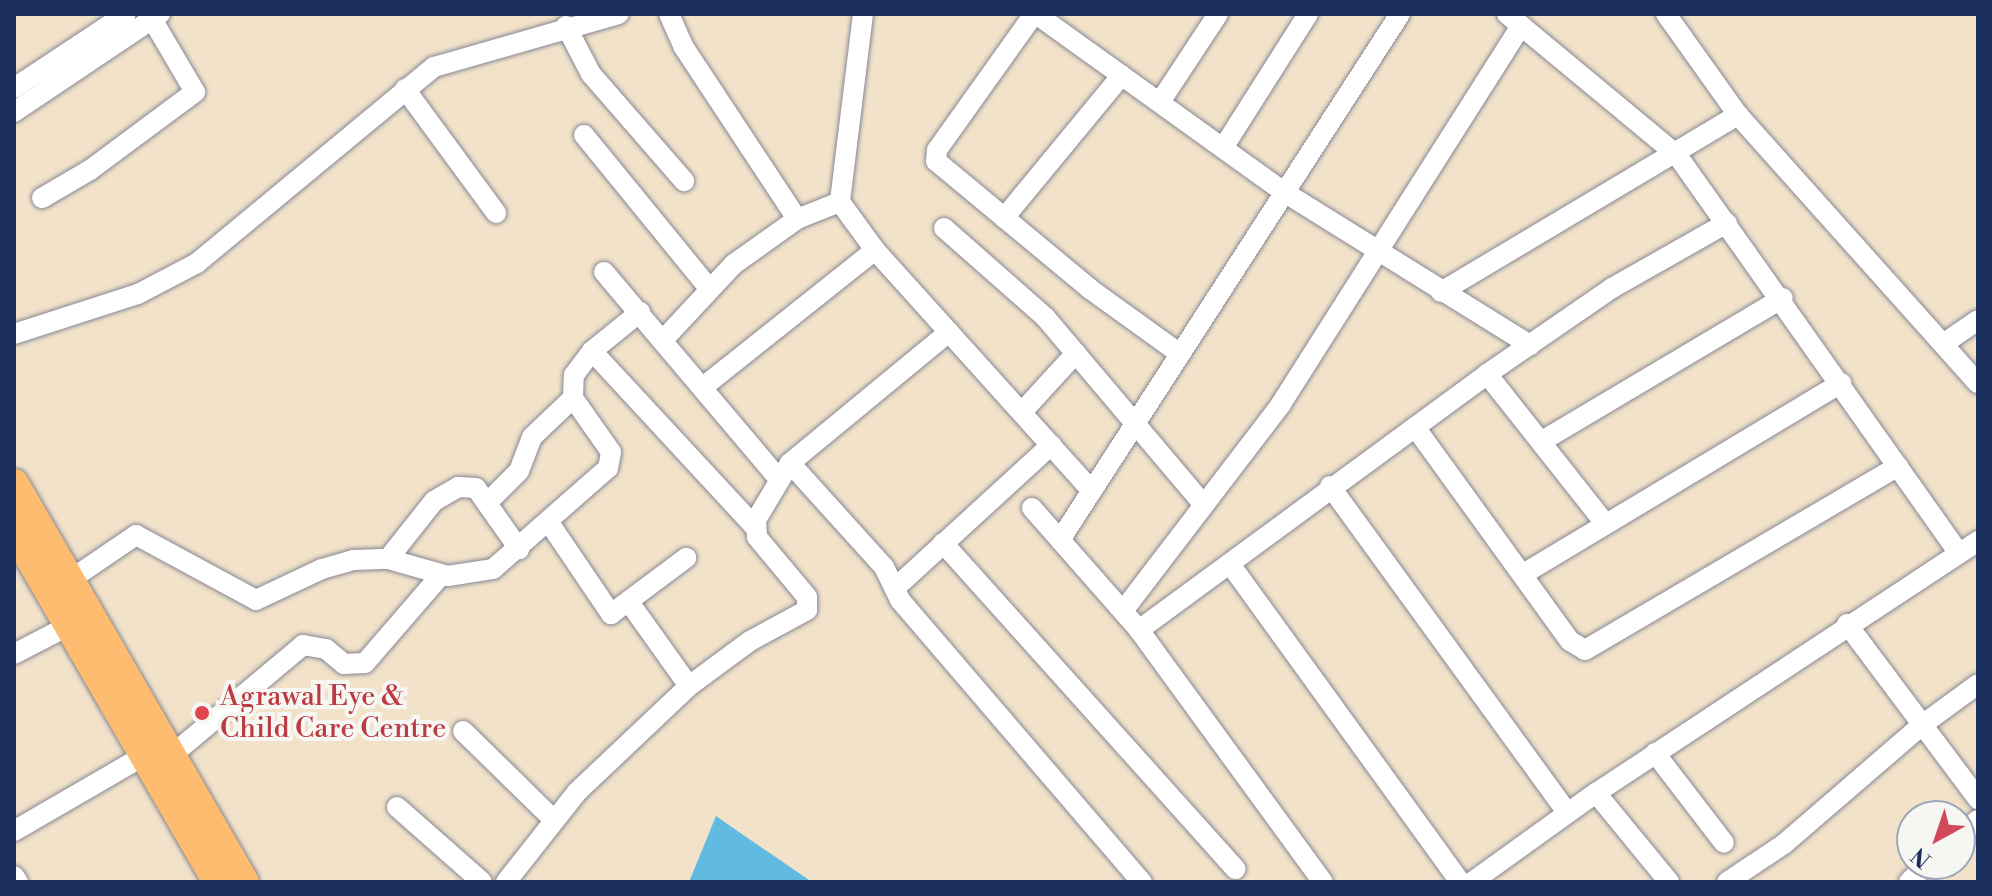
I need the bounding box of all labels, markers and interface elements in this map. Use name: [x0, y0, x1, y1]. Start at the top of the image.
place label: Agrawal Eye & Child Care Centre: [220, 680, 446, 746]
marker: Agrawal Eye & Child Care Centre: [191, 702, 213, 724]
north arrow: [1896, 800, 1976, 880]
text: N: [1906, 841, 1937, 873]

